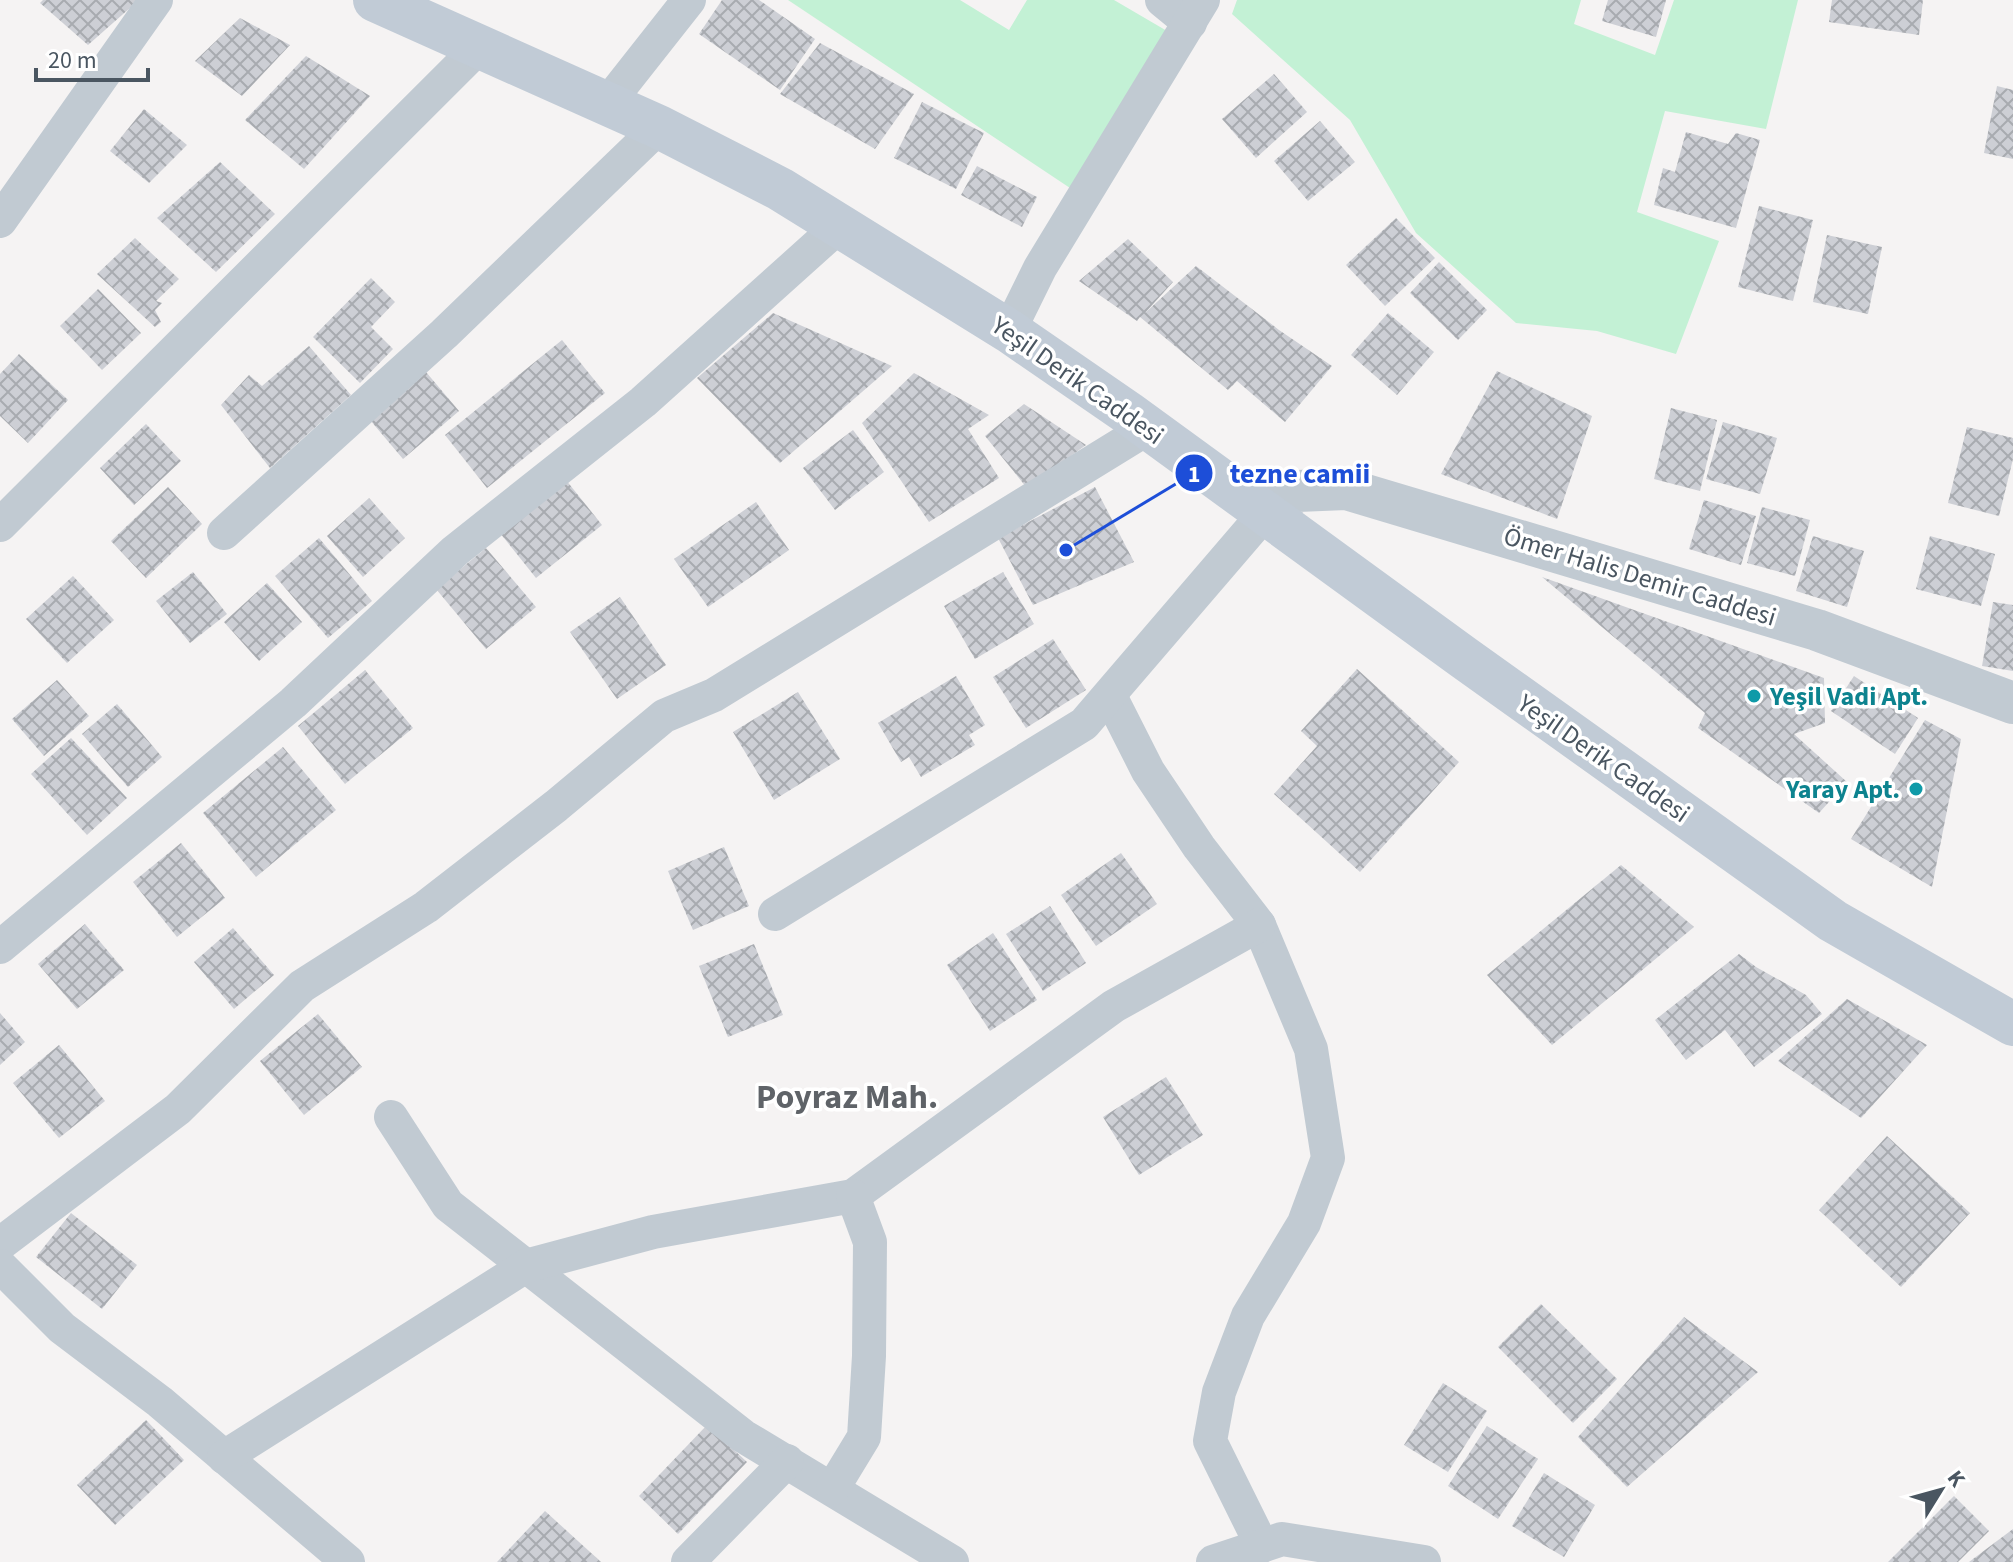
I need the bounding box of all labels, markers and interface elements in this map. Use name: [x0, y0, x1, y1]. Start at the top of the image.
scale bar: [36, 32, 148, 82]
text: 20 m: [48, 43, 97, 78]
street label: Yeşil Derik Caddesi: [983, 307, 1171, 454]
callout: tezne camii: [1174, 447, 1386, 499]
text: tezne camii: [1230, 454, 1370, 494]
text: 1: [1188, 457, 1200, 492]
street label: Ömer Halis Demir Caddesi: [1499, 517, 1781, 636]
place label: Yeşil Vadi Apt.: [1769, 678, 1928, 715]
street label: Yeşil Derik Caddesi: [1509, 685, 1697, 832]
marker: Yeşil Vadi Apt.: [1745, 687, 1763, 705]
place label: Yaray Apt.: [1785, 771, 1900, 808]
marker: Yaray Apt.: [1907, 780, 1925, 798]
district label: Poyraz Mah.: [756, 1073, 938, 1122]
north arrow: [1901, 1450, 1981, 1530]
text: K: [1939, 1464, 1973, 1494]

